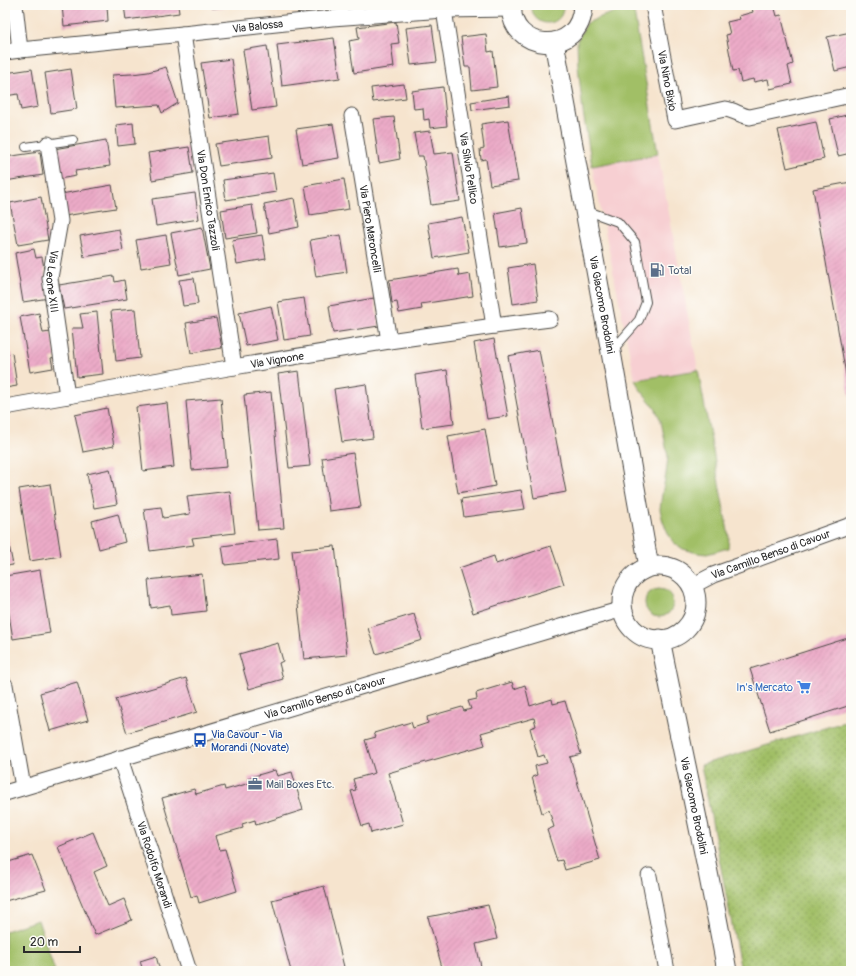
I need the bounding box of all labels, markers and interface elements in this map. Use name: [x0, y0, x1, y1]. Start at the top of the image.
street label: Via Balossa: [232, 17, 284, 35]
street label: Via Nino Bixio: [655, 49, 680, 112]
street label: Via Silvio Pellico: [457, 131, 481, 205]
street label: Via Don Enrico Tazzoli: [194, 149, 223, 251]
street label: Via Piero Maroncelli: [357, 184, 384, 273]
street label: Via Leone XIII: [43, 249, 61, 313]
street label: Via Giacomo Brodolini: [587, 255, 618, 355]
fuel station icon: Total: [649, 262, 665, 278]
place label: Total: [668, 264, 692, 277]
street label: Via Vignone: [249, 349, 305, 371]
street label: Via Camillo Benso di Cavour: [709, 527, 832, 582]
street label: Via Camillo Benso di Cavour: [263, 673, 387, 722]
supermarket icon: In's Mercato: [796, 679, 812, 695]
place label: In's Mercato: [736, 681, 793, 694]
place label: Via Cavour - Via Morandi (Novate): [211, 728, 290, 754]
bus stop icon: Via Cavour - Via Morandi (Novate): [192, 732, 208, 748]
street label: Via Giacomo Brodolini: [678, 756, 711, 856]
office icon: Mail Boxes Etc.: [247, 776, 263, 792]
place label: Mail Boxes Etc.: [266, 778, 334, 791]
street label: Via Rodolfo Morandi: [134, 820, 175, 910]
scale bar: [24, 928, 80, 954]
text: 20 m: [30, 935, 59, 950]

